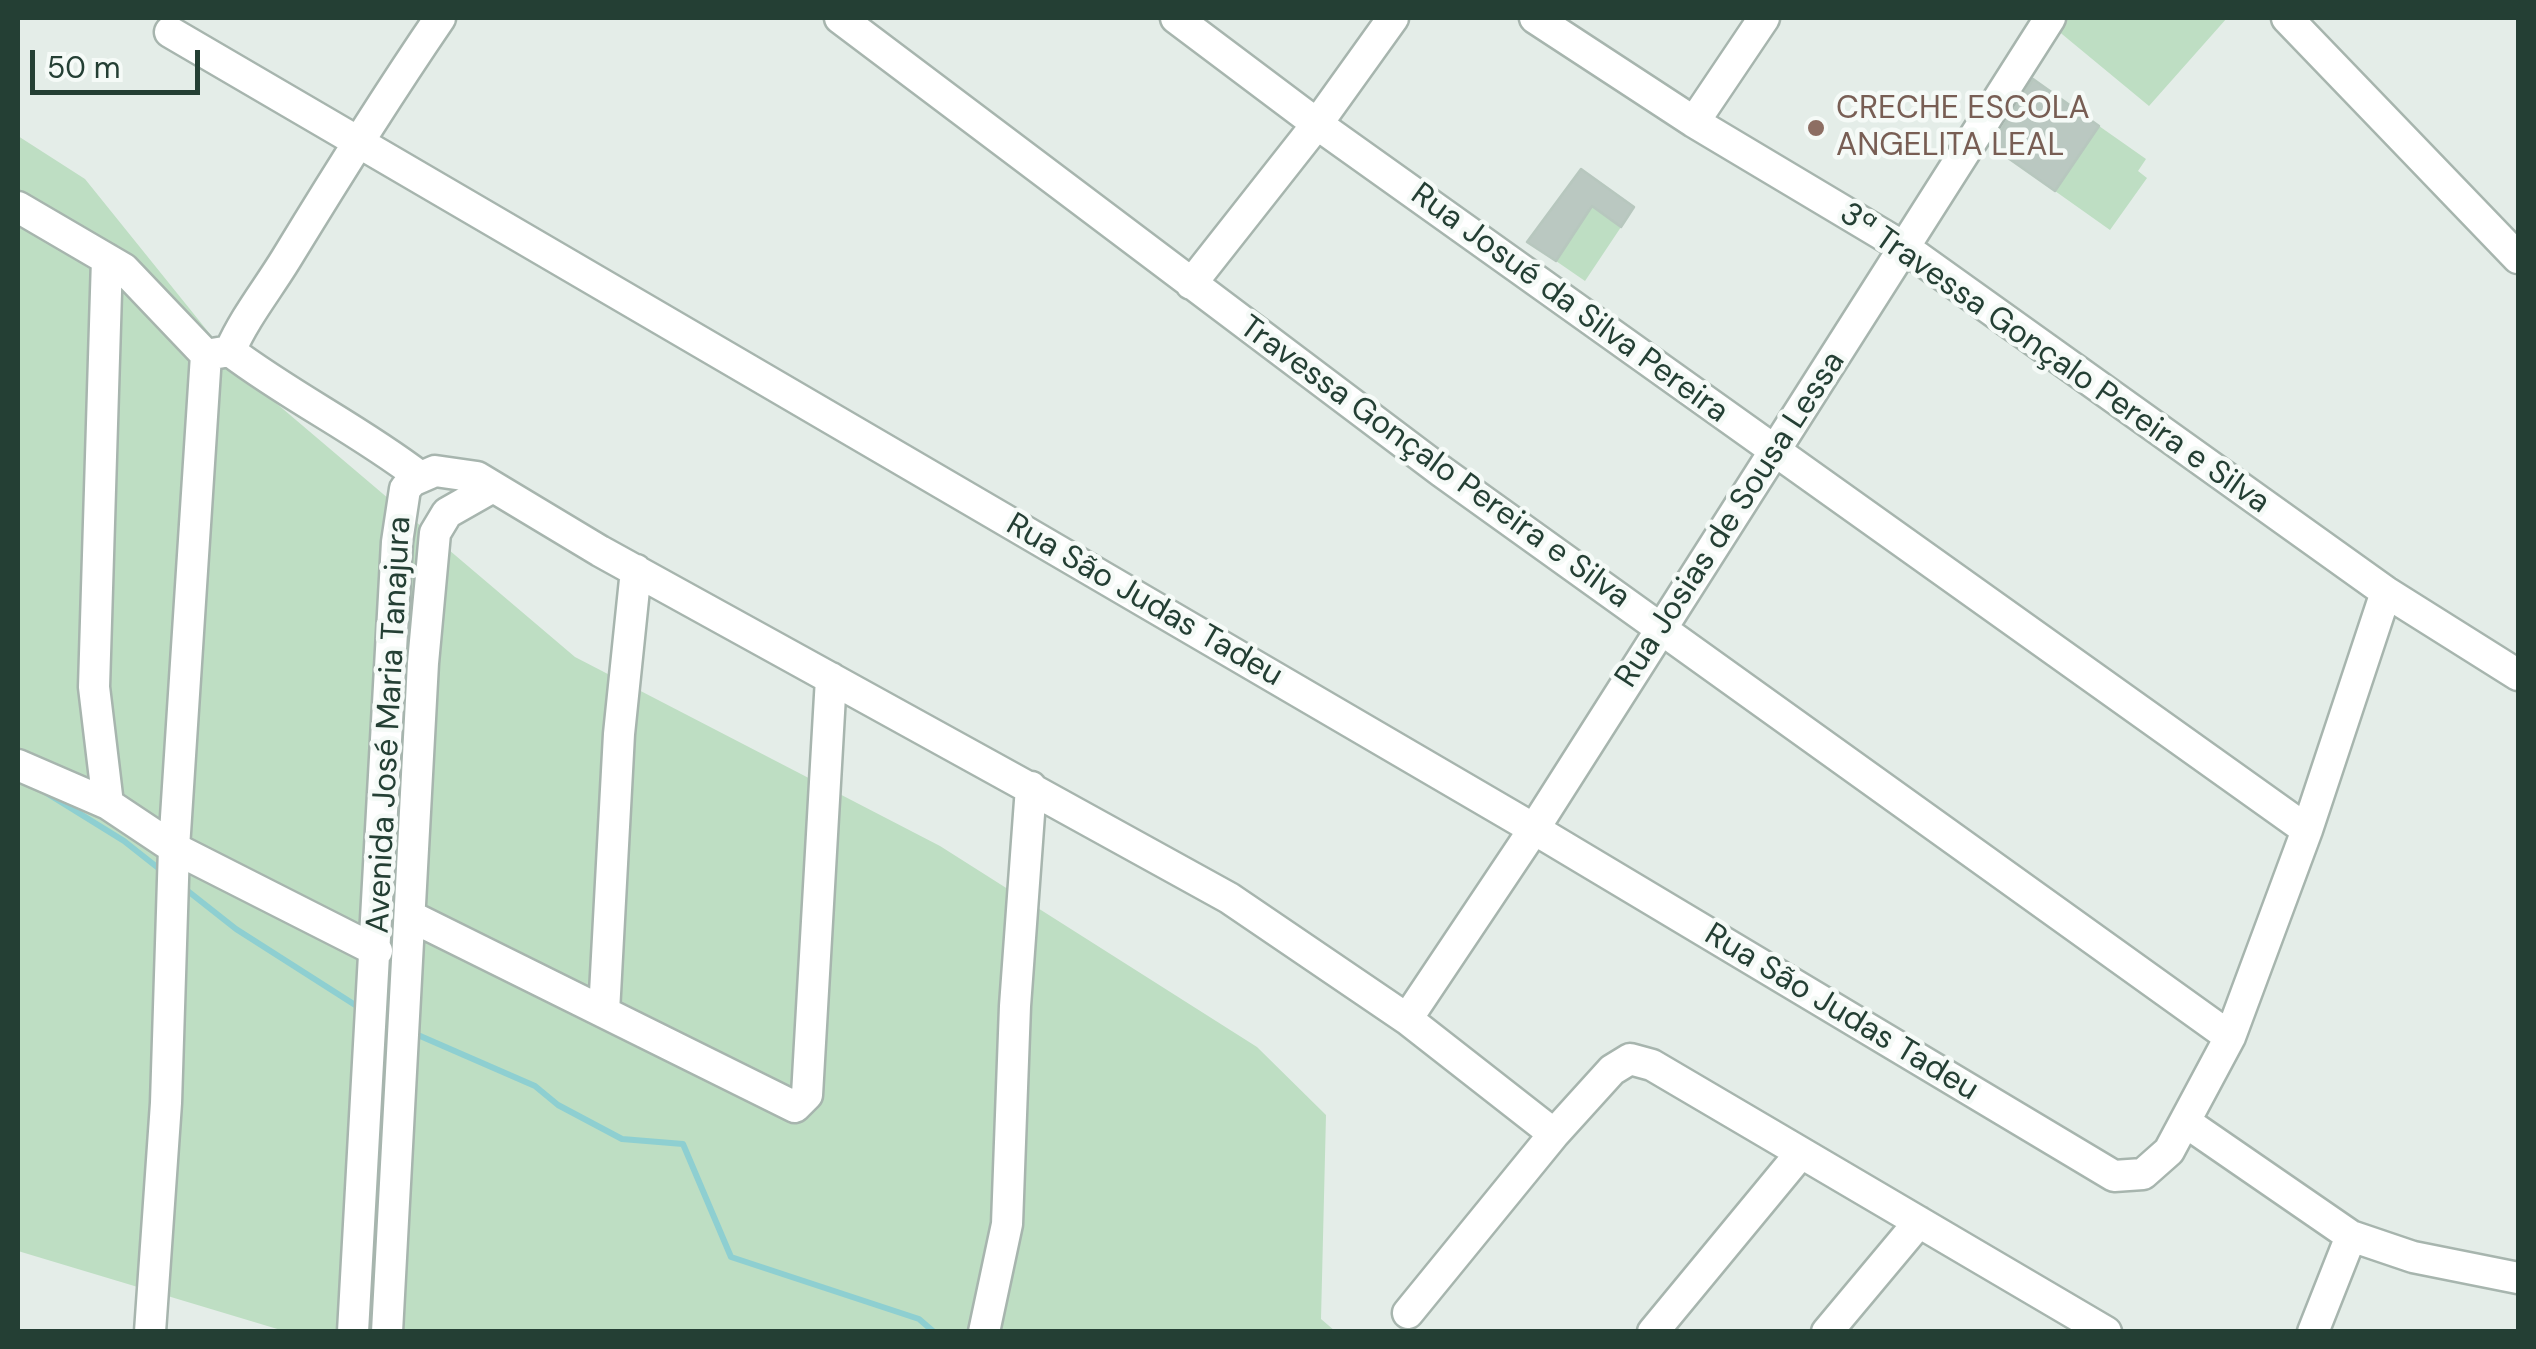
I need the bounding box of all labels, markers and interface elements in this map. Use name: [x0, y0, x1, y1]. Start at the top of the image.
scale bar: [35, 30, 205, 92]
text: 50 m: [47, 48, 121, 87]
place label: CRECHE ESCOLA ANGELITA LEAL: [1836, 91, 2090, 166]
marker: CRECHE ESCOLA ANGELITA LEAL: [1805, 117, 1827, 139]
street label: Rua Josué da Silva Pereira: [1403, 176, 1735, 432]
street label: 3ª Travessa Gonçalo Pereira e Silva: [1832, 195, 2276, 523]
street label: Travessa Gonçalo Pereira e Silva: [1231, 308, 1637, 618]
street label: Rua Josias de Sousa Lessa: [1608, 345, 1854, 695]
street label: Rua São Judas Tadeu: [999, 506, 1289, 696]
street label: Avenida José Maria Tanajura: [360, 516, 420, 934]
street label: Rua São Judas Tadeu: [1697, 916, 1985, 1110]

